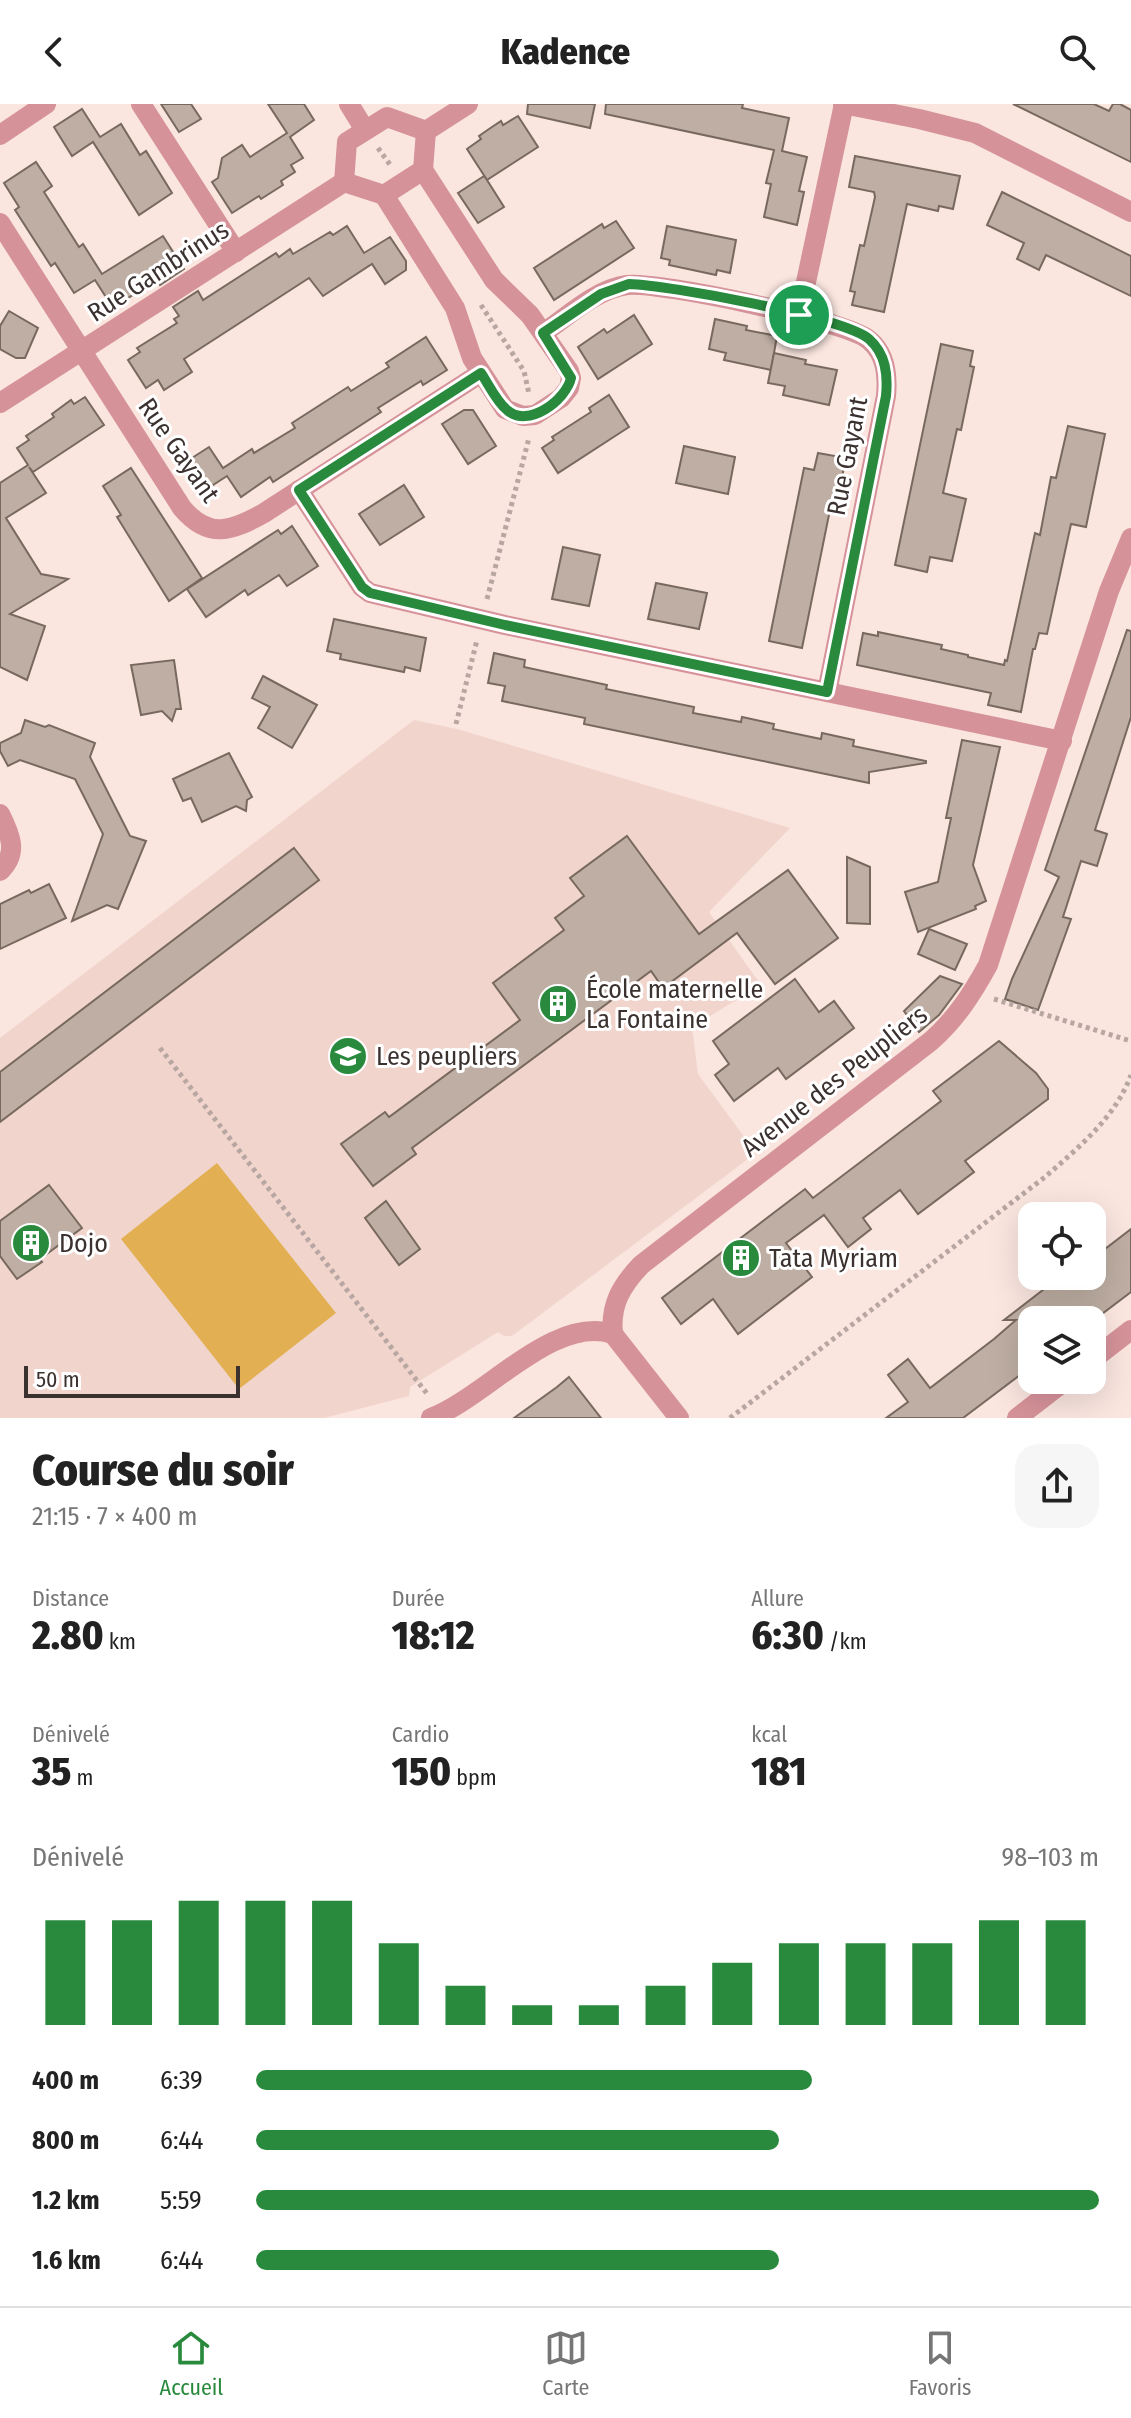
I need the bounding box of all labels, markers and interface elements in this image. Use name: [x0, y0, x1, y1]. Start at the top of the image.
icon: back: [32, 30, 76, 74]
text: Kadence: [501, 30, 630, 74]
icon: search: [1055, 30, 1099, 74]
street label: Rue Gambrinus: [82, 214, 235, 329]
pin: [765, 281, 833, 349]
icon: arrive: [777, 293, 821, 337]
street label: Rue Gayant: [131, 392, 226, 509]
street label: Rue Gayant: [821, 394, 874, 518]
place label: École maternelle La Fontaine: [586, 974, 763, 1035]
building icon: École maternelle La Fontaine: [537, 983, 579, 1025]
street label: Avenue des Peupliers: [735, 999, 933, 1164]
school or university icon: Les peupliers: [327, 1035, 369, 1077]
place label: Les peupliers: [376, 1041, 517, 1072]
map controls: [1018, 1202, 1106, 1394]
button: locate: [1018, 1202, 1106, 1290]
building icon: Dojo: [10, 1222, 52, 1264]
place label: Dojo: [59, 1228, 108, 1259]
building icon: Tata Myriam: [720, 1237, 762, 1279]
place label: Tata Myriam: [769, 1243, 898, 1274]
button: layers: [1018, 1306, 1106, 1394]
scale bar: [24, 1362, 240, 1398]
text: 50 m: [36, 1366, 80, 1393]
text: Course du soir: [32, 1444, 294, 1497]
button: share: [1015, 1444, 1099, 1528]
text: 21:15 · 7 × 400 m: [32, 1501, 198, 1532]
text: Distance: [32, 1585, 109, 1612]
text: Durée: [392, 1585, 445, 1612]
text: Allure: [751, 1585, 804, 1612]
text: 2.80: [32, 1612, 104, 1660]
text: 18:12: [392, 1612, 475, 1660]
text: 6:30: [751, 1612, 824, 1660]
text: km: [104, 1628, 136, 1655]
text: /km: [824, 1628, 867, 1655]
text: Dénivelé: [32, 1721, 110, 1748]
text: Cardio: [392, 1721, 449, 1748]
text: kcal: [751, 1721, 787, 1748]
text: 35: [32, 1748, 71, 1796]
text: 150: [392, 1748, 451, 1796]
text: 181: [751, 1748, 807, 1796]
text: m: [71, 1764, 93, 1791]
text: bpm: [451, 1764, 497, 1791]
text: Dénivelé: [32, 1842, 124, 1873]
text: 98–103 m: [1002, 1842, 1099, 1873]
text: 400 m: [32, 2065, 99, 2096]
text: 6:39: [160, 2065, 203, 2096]
text: 800 m: [32, 2125, 99, 2156]
text: 6:44: [160, 2125, 203, 2156]
text: 1.2 km: [32, 2185, 99, 2216]
text: 5:59: [160, 2185, 202, 2216]
text: 1.6 km: [32, 2245, 101, 2276]
text: 6:44: [160, 2245, 203, 2276]
tab: Accueil: [160, 2326, 223, 2401]
tab: Carte: [542, 2326, 590, 2401]
tab: Favoris: [909, 2326, 971, 2401]

